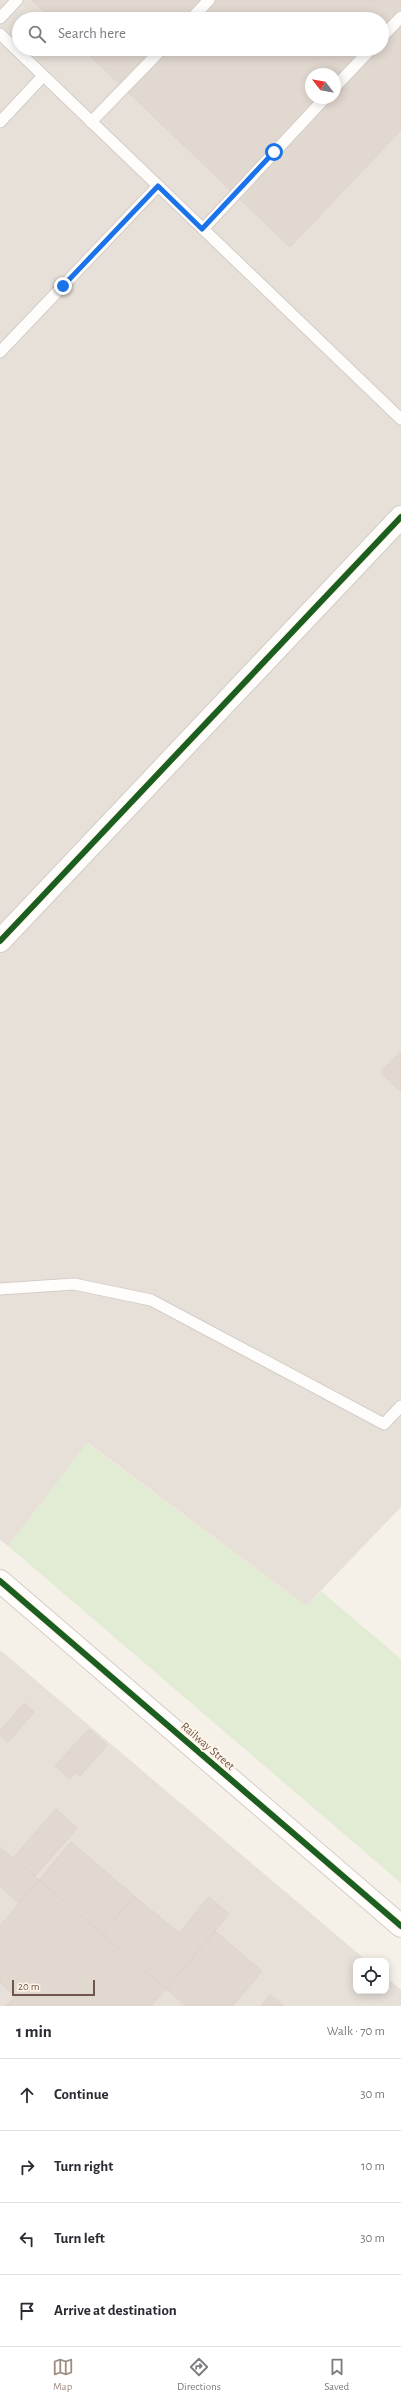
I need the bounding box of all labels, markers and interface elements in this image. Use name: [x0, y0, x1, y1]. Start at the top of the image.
search box: [12, 12, 389, 56]
icon: search: [26, 23, 48, 45]
text: Search here: [58, 26, 126, 41]
north arrow: [305, 68, 341, 104]
route start: [265, 143, 283, 161]
route end: [54, 277, 72, 295]
street label: Railway Street: [178, 1720, 237, 1773]
map controls: [353, 1958, 389, 1994]
button: locate: [353, 1958, 389, 1994]
scale bar: [12, 1978, 95, 1997]
text: 20 m: [18, 1981, 39, 1992]
text: 1 min: [16, 2023, 52, 2040]
text: Walk · 70 m: [327, 2025, 385, 2038]
icon: ahead: [16, 2084, 38, 2106]
text: Continue: [54, 2087, 109, 2102]
text: 30 m: [360, 2088, 385, 2101]
icon: right: [16, 2156, 38, 2178]
text: Turn right: [54, 2159, 113, 2174]
text: 10 m: [361, 2160, 385, 2173]
icon: left: [16, 2228, 38, 2250]
text: Turn left: [54, 2231, 105, 2246]
text: 30 m: [360, 2232, 385, 2245]
icon: arrive: [16, 2300, 38, 2322]
text: Arrive at destination: [54, 2303, 177, 2318]
tab: Map: [52, 2356, 74, 2393]
tab: Directions: [177, 2356, 221, 2393]
tab: Saved: [324, 2356, 349, 2393]

